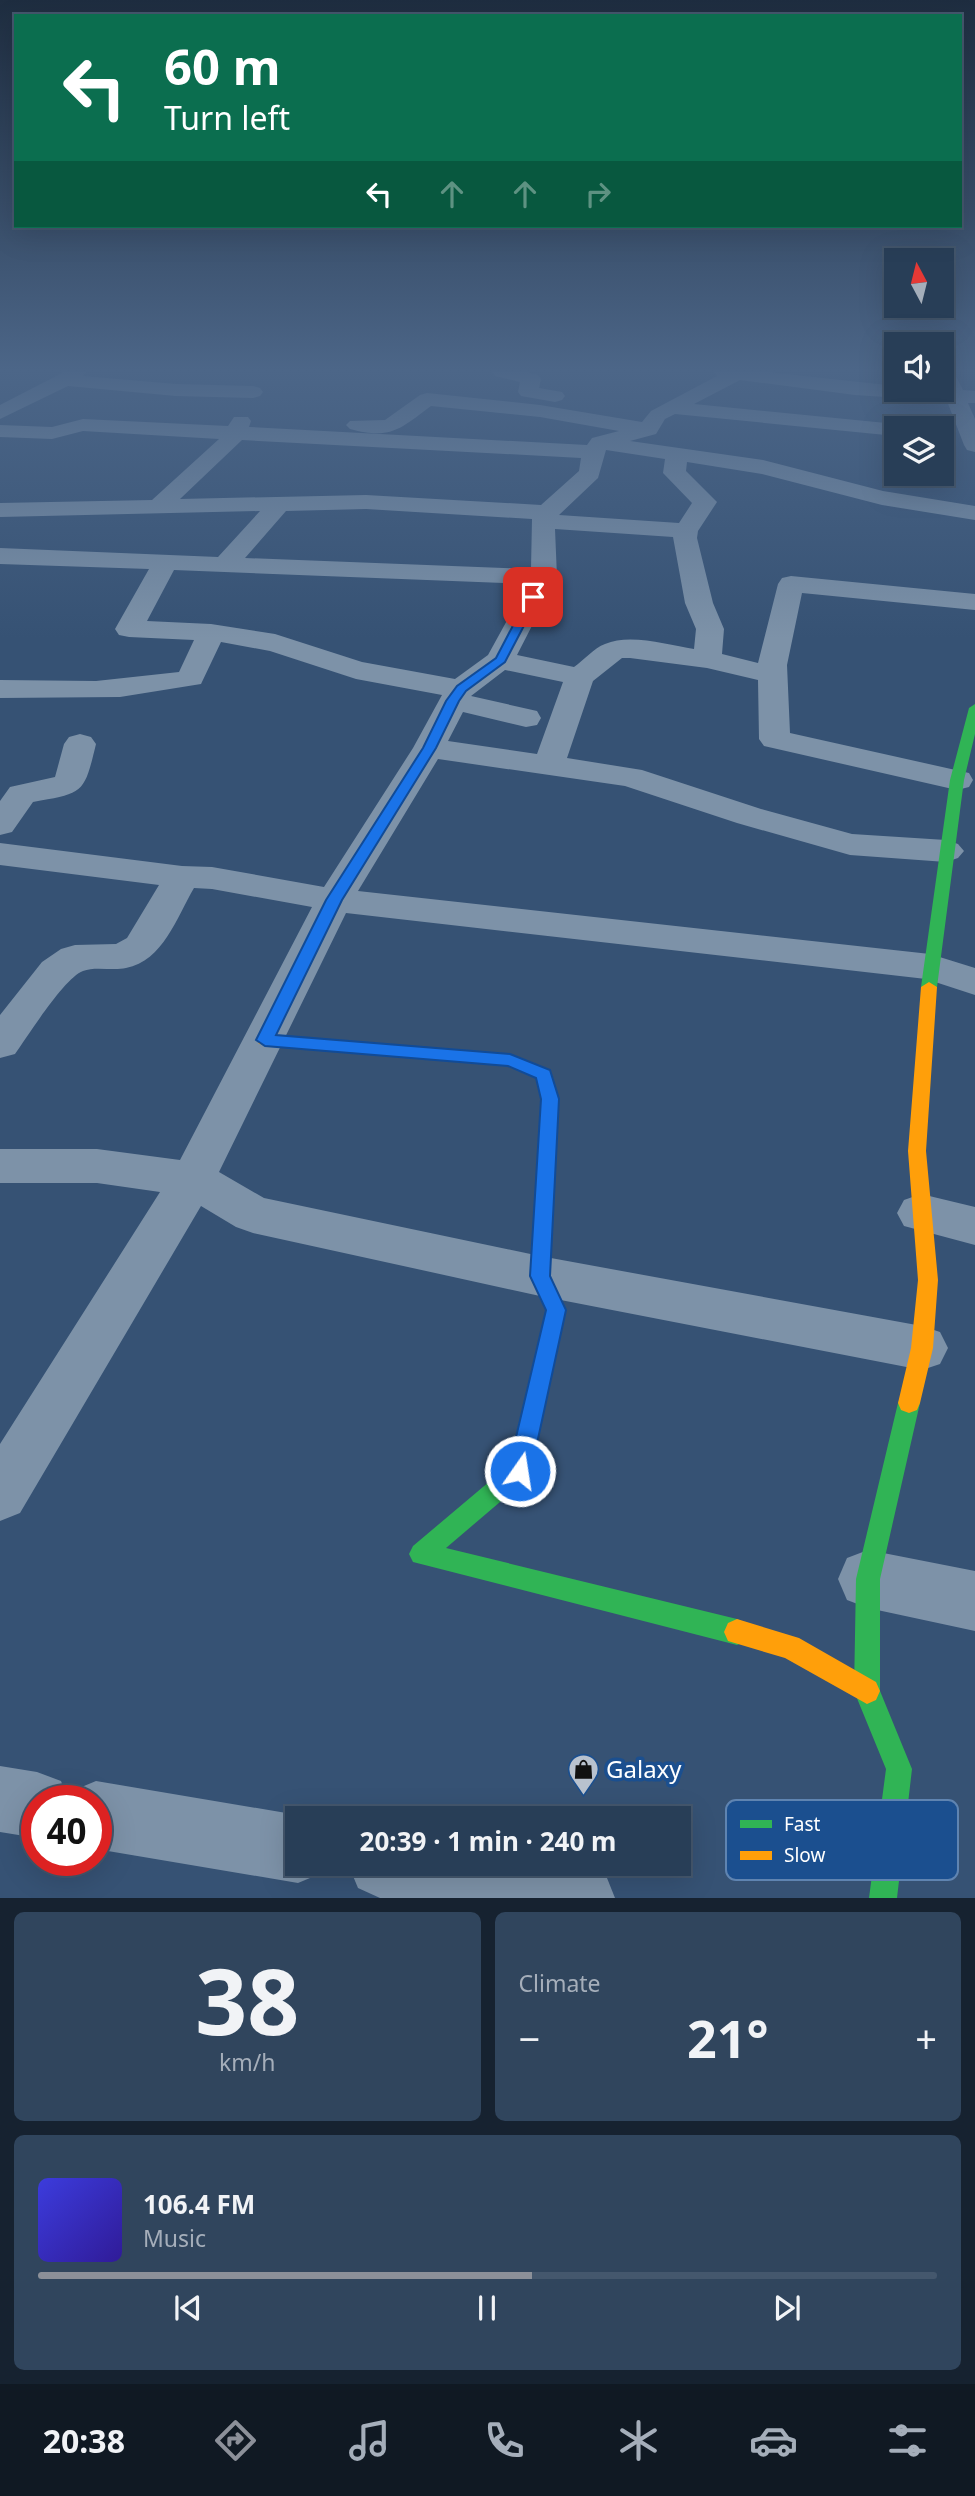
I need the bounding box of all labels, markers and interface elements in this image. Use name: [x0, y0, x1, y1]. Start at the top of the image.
text: 60 m: [164, 33, 281, 99]
icon: left: [49, 42, 140, 133]
text: Turn left: [164, 96, 290, 139]
icon: left: [360, 175, 398, 213]
icon: ahead: [433, 175, 471, 213]
icon: ahead: [506, 175, 544, 213]
icon: right: [579, 175, 617, 213]
north arrow: [884, 248, 954, 318]
map controls: [884, 248, 954, 486]
button: sound: [884, 332, 954, 402]
button: layers: [884, 416, 954, 486]
pin: [503, 567, 563, 627]
icon: arrive: [514, 578, 552, 616]
position arrow: [483, 1434, 557, 1508]
place label: Galaxy: [606, 1752, 682, 1785]
shop icon: Galaxy: [566, 1753, 600, 1797]
speed limit sign: 40: [21, 1785, 112, 1876]
legend: [726, 1800, 958, 1880]
text: Fast: [784, 1811, 821, 1837]
text: 20:39 · 1 min · 240 m: [360, 1823, 616, 1859]
text: Slow: [784, 1842, 825, 1868]
text: 38: [195, 1938, 299, 2062]
text: Climate: [519, 1967, 601, 1999]
text: 21°: [687, 2002, 769, 2073]
text: −: [519, 2012, 540, 2064]
text: +: [915, 2012, 937, 2064]
text: km/h: [219, 2046, 276, 2078]
text: 106.4 FM: [143, 2186, 255, 2222]
text: Music: [143, 2222, 206, 2254]
icon: previous: [169, 2289, 207, 2327]
icon: pause: [468, 2289, 506, 2327]
icon: next: [768, 2289, 806, 2327]
icon: directions: [211, 2416, 260, 2465]
icon: music: [345, 2416, 394, 2465]
icon: phone: [480, 2416, 529, 2465]
icon: climate: [614, 2416, 663, 2465]
icon: car: [749, 2416, 798, 2465]
icon: filters: [883, 2416, 932, 2465]
text: 20:38: [43, 2419, 125, 2462]

